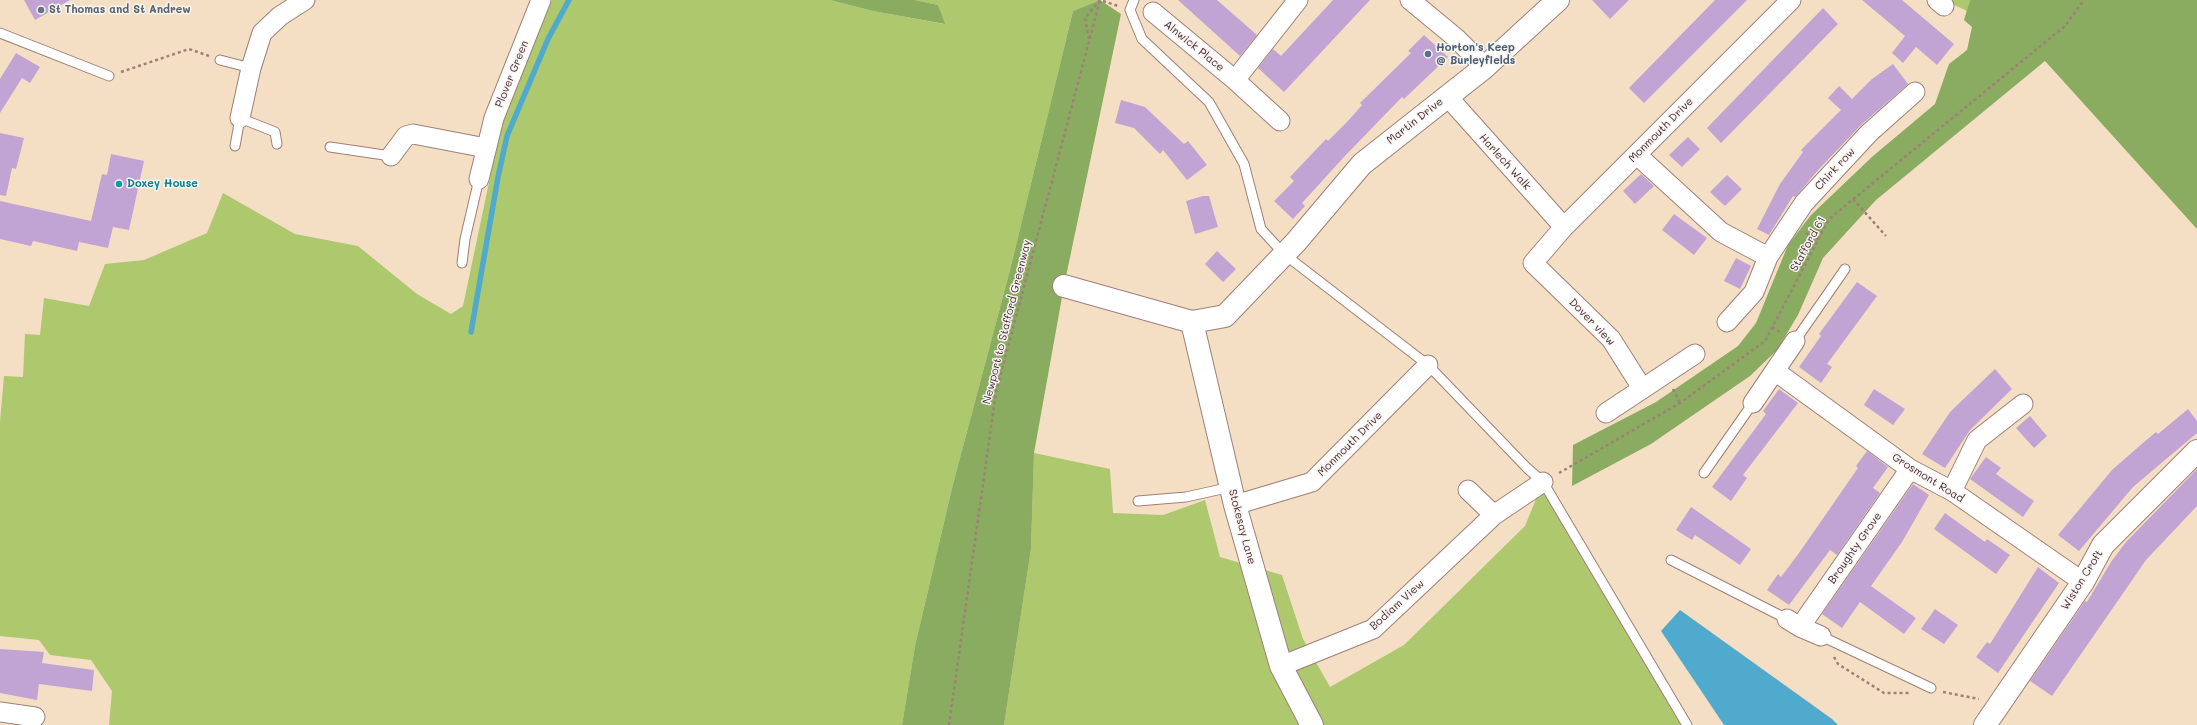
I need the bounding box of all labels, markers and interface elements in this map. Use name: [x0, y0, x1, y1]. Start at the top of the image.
place label: St Thomas and St Andrew: [49, 3, 191, 17]
marker: St Thomas and St Andrew: [36, 5, 46, 15]
street label: Alnwick Place: [1161, 18, 1227, 74]
street label: Plover Green: [493, 39, 531, 109]
place label: Horton's Keep @ Burleyfields: [1436, 41, 1515, 67]
marker: Horton's Keep @ Burleyfields: [1423, 49, 1433, 59]
street label: Martin Drive: [1384, 95, 1446, 147]
street label: Monmouth Drive: [1626, 95, 1696, 165]
street label: Harlech Walk: [1476, 131, 1534, 193]
street label: Chirk row: [1812, 145, 1858, 193]
place label: Doxey House: [127, 177, 198, 191]
marker: Doxey House: [114, 179, 124, 189]
street label: Stafford 61: [1788, 214, 1828, 274]
street label: Newport to Stafford Greenway: [980, 238, 1034, 406]
street label: Dover view: [1566, 296, 1618, 348]
street label: Monmouth Drive: [1315, 409, 1385, 479]
street label: Grosmont Road: [1889, 450, 1967, 506]
street label: Stokesay Lane: [1226, 488, 1258, 566]
street label: Broughty Grove: [1825, 510, 1885, 586]
street label: Wiston Croft: [2058, 548, 2106, 612]
street label: Bodiam View: [1367, 577, 1427, 633]

